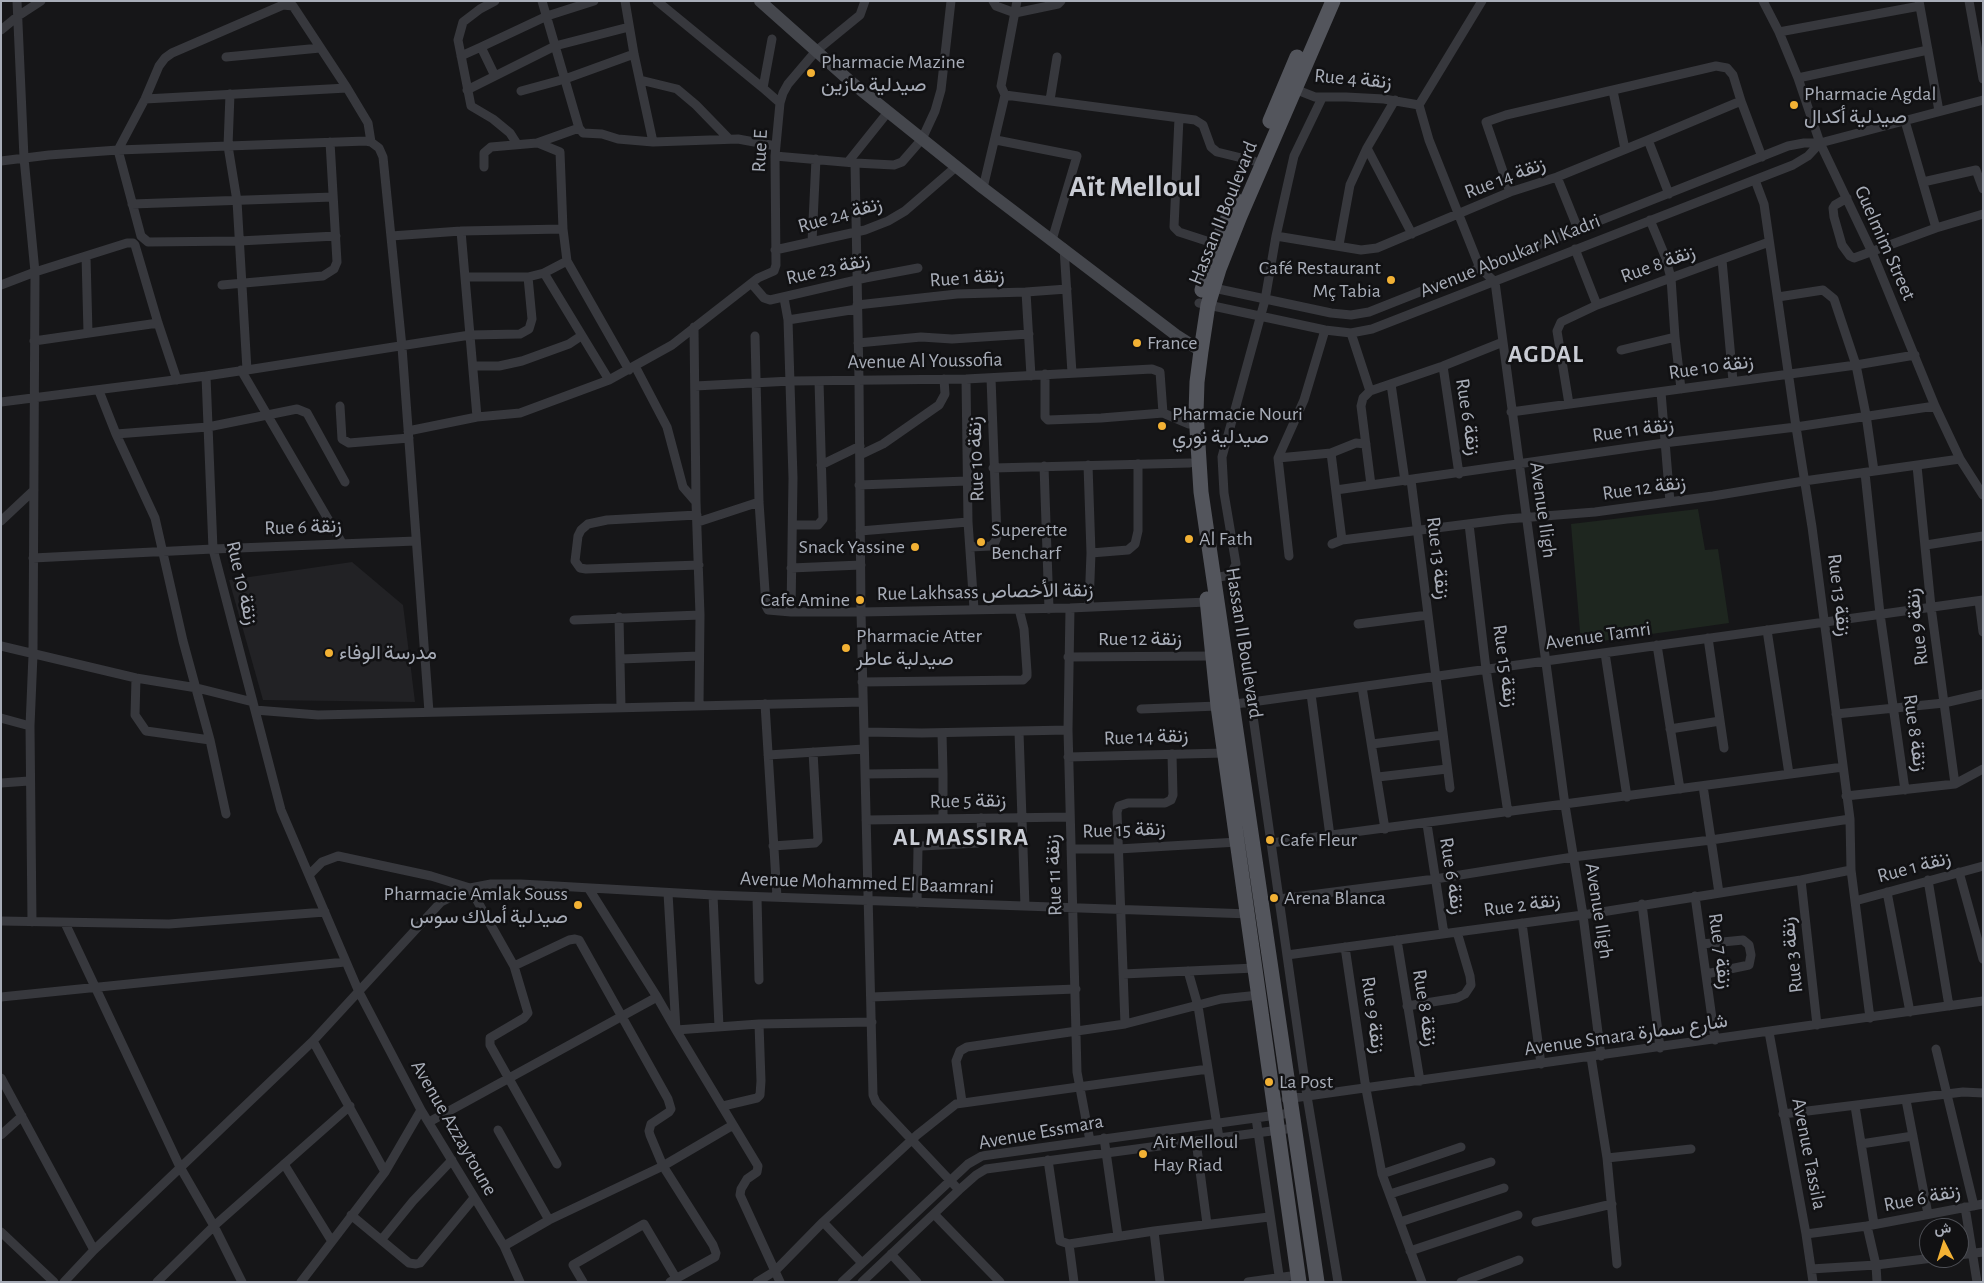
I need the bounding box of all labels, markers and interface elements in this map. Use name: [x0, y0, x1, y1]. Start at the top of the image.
place label: Pharmacie Mazine صيدلية مازين: [821, 50, 965, 97]
street label: Rue 4 زنقة: [1313, 64, 1393, 94]
marker: Pharmacie Mazine صيدلية مازين: [805, 67, 817, 79]
place label: Pharmacie Agdal صيدلية أكدال: [1804, 82, 1936, 129]
marker: Pharmacie Agdal صيدلية أكدال: [1788, 99, 1800, 111]
street label: Rue E: [747, 129, 773, 173]
street label: Hassan II Boulevard: [1183, 138, 1263, 288]
street label: Rue 14 زنقة: [1461, 152, 1549, 204]
district label: Aït Melloul: [1069, 169, 1201, 205]
street label: Guelmim Street: [1849, 182, 1921, 304]
street label: Rue 24 زنقة: [795, 191, 885, 239]
street label: Avenue Aboukar Al Kadri: [1416, 209, 1604, 303]
street label: Rue 8 زنقة: [1617, 239, 1699, 289]
street label: Rue 23 زنقة: [784, 248, 872, 290]
place label: Café Restaurant Mç Tabia: [1259, 256, 1381, 303]
street label: Rue 1 زنقة: [929, 263, 1005, 293]
marker: Café Restaurant Mç Tabia: [1385, 274, 1397, 286]
place label: France: [1147, 331, 1197, 355]
marker: France: [1131, 337, 1143, 349]
district label: AGDAL: [1507, 339, 1585, 369]
street label: Avenue Al Youssofia: [847, 348, 1003, 374]
street label: Rue 10 زنقة: [1667, 349, 1755, 385]
street label: Rue 6 زنقة: [1450, 377, 1486, 457]
place label: Pharmacie Nouri صيدلية نوري: [1172, 402, 1303, 449]
street label: Rue 11 زنقة: [1591, 412, 1675, 448]
street label: Rue 10 زنقة: [963, 416, 989, 502]
marker: Pharmacie Nouri صيدلية نوري: [1156, 420, 1168, 432]
street label: Avenue Iligh: [1524, 460, 1562, 560]
street label: Rue 12 زنقة: [1601, 470, 1687, 506]
street label: Rue 6 زنقة: [264, 514, 342, 540]
street label: Rue 13 زنقة: [1421, 515, 1455, 601]
place label: Superette Bencharf: [991, 518, 1067, 565]
place label: Al Fath: [1199, 527, 1253, 551]
marker: Al Fath: [1183, 533, 1195, 545]
place label: Snack Yassine: [798, 535, 905, 559]
marker: Superette Bencharf: [975, 536, 987, 548]
street label: Rue 10 زنقة: [221, 539, 263, 627]
marker: Snack Yassine: [909, 541, 921, 553]
street label: Rue 13 زنقة: [1822, 552, 1856, 638]
street label: Hassan II Boulevard: [1220, 566, 1268, 720]
street label: Rue Lakhsass زنقة الأخصاص: [876, 578, 1094, 606]
street label: Rue 9 زنقة: [1900, 587, 1934, 667]
place label: Cafe Amine: [761, 588, 850, 612]
marker: Cafe Amine: [854, 594, 866, 606]
street label: Avenue Tamri: [1544, 617, 1652, 655]
street label: Rue 15 زنقة: [1487, 623, 1523, 709]
place label: Pharmacie Atter صيدلية عاطر: [856, 624, 982, 671]
street label: Rue 12 زنقة: [1098, 627, 1182, 651]
place label: مدرسة الوفاء: [339, 641, 437, 665]
marker: Pharmacie Atter صيدلية عاطر: [840, 642, 852, 654]
marker: مدرسة الوفاء: [323, 647, 335, 659]
street label: Rue 8 زنقة: [1898, 693, 1932, 773]
street label: Rue 14 زنقة: [1103, 724, 1189, 750]
street label: Rue 5 زنقة: [930, 788, 1006, 814]
street label: Rue 15 زنقة: [1082, 817, 1166, 843]
district label: AL MASSIRA: [891, 822, 1031, 852]
place label: Cafe Fleur: [1280, 828, 1357, 852]
street label: Rue 11 زنقة: [1041, 834, 1067, 916]
marker: Cafe Fleur: [1264, 834, 1276, 846]
street label: Rue 6 زنقة: [1434, 836, 1470, 916]
street label: Rue 1 زنقة: [1875, 846, 1953, 888]
street label: Avenue Iligh: [1580, 861, 1618, 961]
street label: Avenue Mohammed El Baamrani: [740, 867, 994, 899]
place label: Pharmacie Amlak Souss صيدلية أملاك سوس: [384, 882, 568, 929]
place label: Arena Blanca: [1284, 886, 1386, 910]
street label: Rue 2 زنقة: [1482, 888, 1562, 922]
marker: Arena Blanca: [1268, 892, 1280, 904]
marker: Pharmacie Amlak Souss صيدلية أملاك سوس: [572, 899, 584, 911]
street label: Rue 7 زنقة: [1703, 911, 1737, 991]
street label: Rue 3 زنقة: [1775, 916, 1809, 994]
street label: Rue 8 زنقة: [1407, 968, 1443, 1048]
street label: Rue 9 زنقة: [1356, 975, 1390, 1055]
street label: Avenue Smara شارع سمارة: [1523, 1009, 1729, 1061]
street label: Avenue Azzaytoune: [405, 1056, 503, 1200]
place label: La Post: [1279, 1070, 1333, 1094]
marker: La Post: [1263, 1076, 1275, 1088]
street label: Avenue Tassila: [1786, 1096, 1832, 1212]
street label: Avenue Essmara: [977, 1109, 1105, 1155]
place label: Ait Melloul Hay Riad: [1153, 1130, 1239, 1177]
marker: Ait Melloul Hay Riad: [1137, 1148, 1149, 1160]
street label: Rue 6 زنقة: [1882, 1179, 1962, 1217]
north arrow: [1919, 1218, 1969, 1268]
text: ش: [1934, 1221, 1952, 1237]

